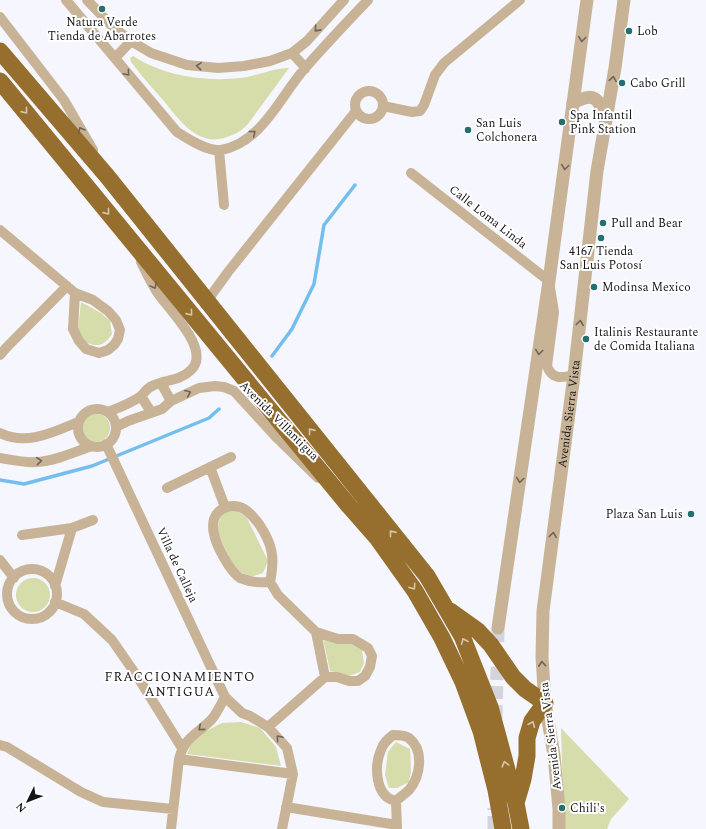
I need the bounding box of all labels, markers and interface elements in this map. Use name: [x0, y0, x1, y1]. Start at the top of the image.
marker: Natura Verde Tienda de Abarrotes: [97, 4, 107, 14]
place label: Natura Verde Tienda de Abarrotes: [48, 13, 156, 46]
place label: Lob: [637, 22, 658, 41]
one-way arrow: [315, 24, 322, 32]
marker: Lob: [624, 26, 634, 36]
one-way arrow: [578, 36, 587, 42]
one-way arrow: [196, 61, 202, 70]
one-way arrow: [122, 68, 129, 75]
place label: Cabo Grill: [630, 74, 686, 93]
one-way arrow: [608, 76, 617, 82]
marker: Cabo Grill: [617, 78, 627, 88]
place label: Spa Infantil Pink Station: [570, 106, 636, 139]
one-way arrow: [20, 107, 27, 114]
place label: San Luis Colchonera: [476, 114, 538, 147]
marker: Spa Infantil Pink Station: [557, 117, 567, 127]
marker: San Luis Colchonera: [463, 125, 473, 135]
one-way arrow: [79, 127, 86, 134]
one-way arrow: [249, 130, 256, 137]
one-way arrow: [561, 164, 570, 171]
street label: Calle Loma Linda: [445, 180, 531, 254]
one-way arrow: [102, 207, 109, 215]
place label: Pull and Bear: [611, 214, 683, 233]
marker: Pull and Bear: [598, 218, 608, 228]
marker: 4167 Tienda San Luis Potosí: [596, 233, 606, 243]
place label: 4167 Tienda San Luis Potosí: [560, 242, 643, 275]
place label: Modinsa Mexico: [602, 278, 691, 297]
one-way arrow: [149, 282, 156, 289]
marker: Modinsa Mexico: [589, 282, 599, 292]
one-way arrow: [185, 308, 192, 315]
one-way arrow: [575, 320, 584, 326]
place label: Italinis Restaurante de Comida Italiana: [594, 323, 699, 356]
marker: Italinis Restaurante de Comida Italiana: [581, 334, 591, 344]
one-way arrow: [535, 349, 544, 355]
street label: Avenida Sierra Vista: [552, 359, 585, 469]
street label: Avenida Villantigua: [235, 377, 323, 465]
one-way arrow: [184, 390, 191, 398]
one-way arrow: [309, 429, 316, 436]
one-way arrow: [35, 457, 42, 466]
one-way arrow: [516, 477, 525, 483]
place label: Plaza San Luis: [606, 505, 683, 524]
marker: Plaza San Luis: [686, 509, 696, 519]
street label: Villa de Calleja: [151, 524, 203, 606]
one-way arrow: [390, 530, 397, 538]
one-way arrow: [548, 532, 557, 538]
one-way arrow: [408, 583, 415, 590]
one-way arrow: [461, 637, 469, 645]
one-way arrow: [538, 661, 547, 667]
district label: FRACCIONAMIENTO ANTIGUA: [105, 667, 255, 702]
street label: Avenida Sierra Vista: [535, 681, 567, 791]
one-way arrow: [527, 721, 535, 729]
one-way arrow: [199, 723, 206, 730]
one-way arrow: [276, 736, 283, 743]
one-way arrow: [502, 761, 510, 767]
north arrow: [8, 781, 48, 821]
text: N: [12, 798, 30, 817]
place label: Chili's: [570, 799, 605, 818]
marker: Chili's: [557, 803, 567, 813]

